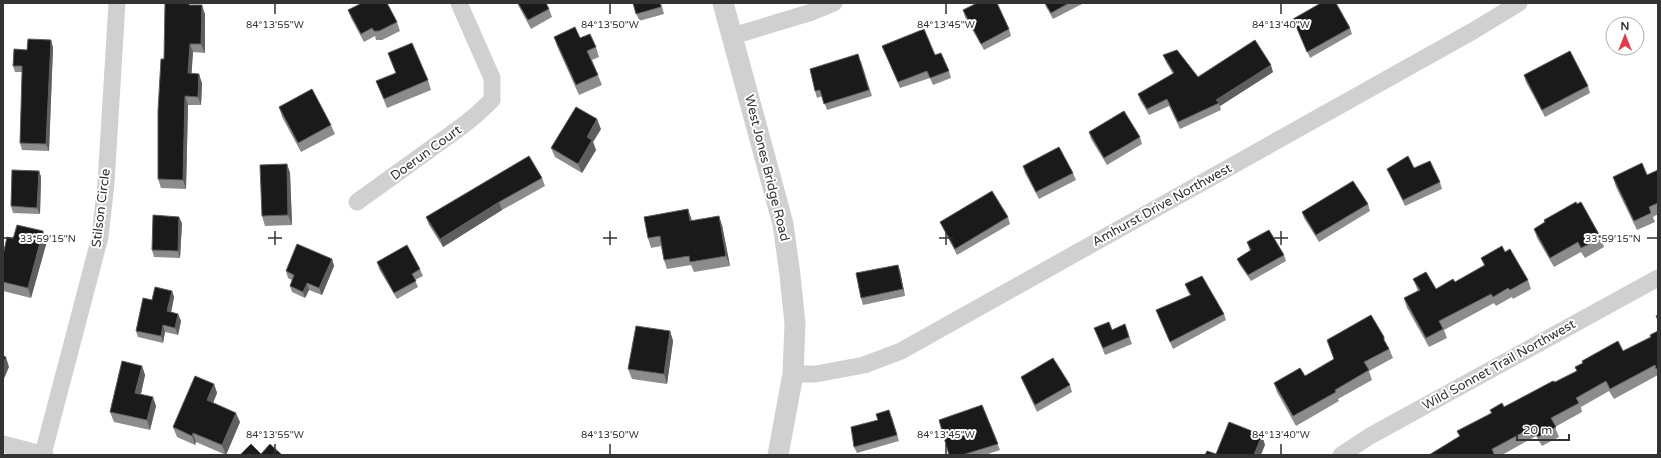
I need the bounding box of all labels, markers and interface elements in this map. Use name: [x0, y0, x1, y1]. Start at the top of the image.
north arrow: [1605, 16, 1645, 56]
text: 84°13'55"W: [246, 19, 304, 31]
text: 84°13'50"W: [581, 19, 639, 31]
text: 84°13'45"W: [917, 19, 975, 31]
text: 84°13'40"W: [1252, 19, 1310, 31]
text: N: [1621, 20, 1629, 33]
street label: West Jones Bridge Road: [741, 93, 793, 243]
street label: Doerun Court: [387, 122, 465, 184]
street label: Amhurst Drive Northwest: [1090, 160, 1235, 250]
street label: Stilson Circle: [88, 168, 114, 248]
text: 33°59'15"N: [20, 233, 76, 245]
text: 33°59'15"N: [1585, 233, 1641, 245]
street label: Wild Sonnet Trail Northwest: [1420, 316, 1578, 414]
scale bar: [1517, 416, 1569, 442]
text: 20 m: [1523, 423, 1552, 437]
text: 84°13'55"W: [246, 429, 304, 441]
text: 84°13'50"W: [581, 429, 639, 441]
text: 84°13'45"W: [917, 429, 975, 441]
text: 84°13'40"W: [1252, 429, 1310, 441]

